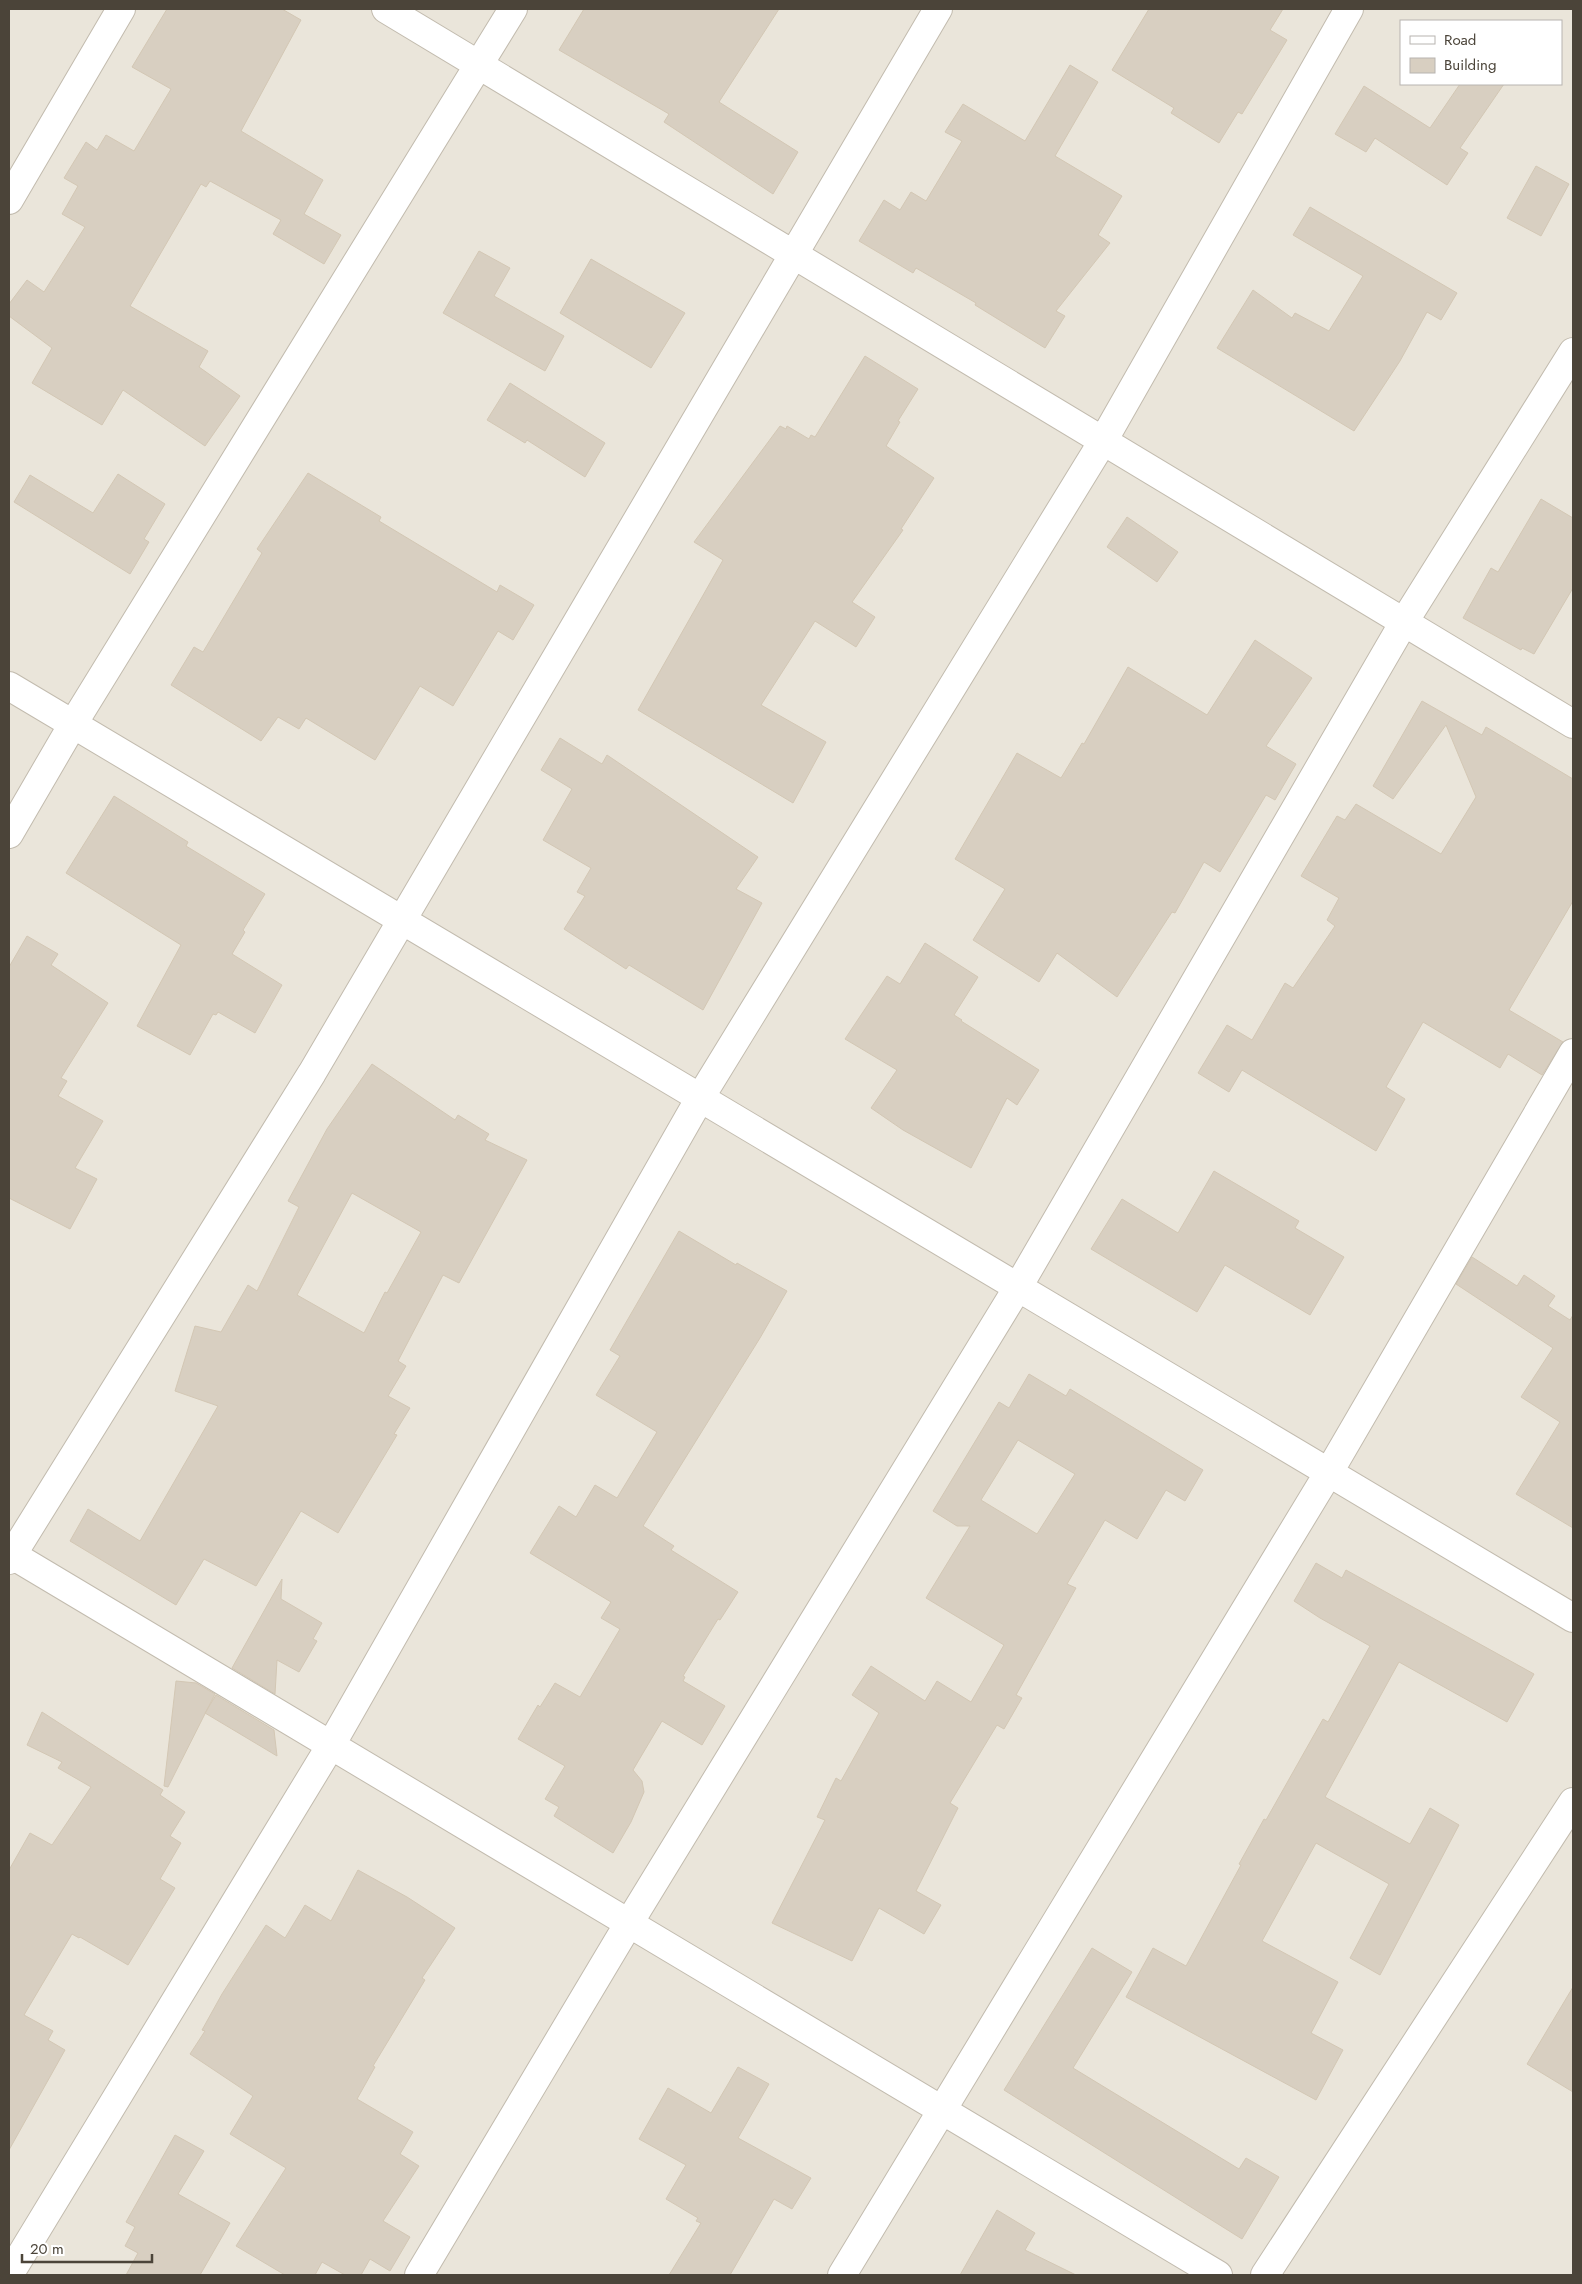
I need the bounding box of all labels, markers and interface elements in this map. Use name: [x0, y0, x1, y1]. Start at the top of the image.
legend: [1400, 20, 1562, 85]
text: Road: [1444, 29, 1476, 51]
text: Building: [1444, 54, 1496, 76]
scale bar: [22, 2232, 152, 2264]
text: 20 m: [30, 2238, 64, 2260]

